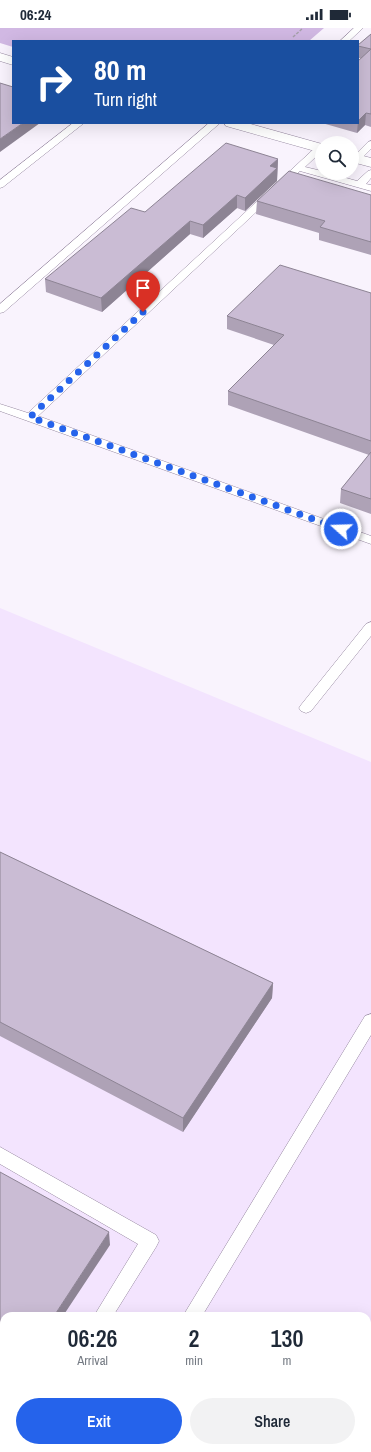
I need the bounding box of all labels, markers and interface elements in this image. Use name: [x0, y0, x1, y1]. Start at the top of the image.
text: 06:24: [20, 4, 51, 25]
text: 80 m: [94, 51, 146, 89]
icon: right: [28, 56, 80, 108]
text: Turn right: [94, 87, 157, 112]
map controls: [315, 136, 359, 180]
button: search: [315, 136, 359, 180]
pin: [126, 271, 160, 312]
icon: arrive: [132, 277, 154, 299]
position arrow: [320, 508, 362, 550]
text: 06:26: [68, 1322, 118, 1354]
text: 2: [189, 1322, 200, 1354]
text: 130: [271, 1322, 303, 1354]
text: Arrival: [77, 1352, 108, 1369]
text: min: [185, 1352, 203, 1369]
text: m: [283, 1352, 291, 1369]
button: Exit: [16, 1398, 182, 1444]
button: Share: [190, 1398, 355, 1444]

